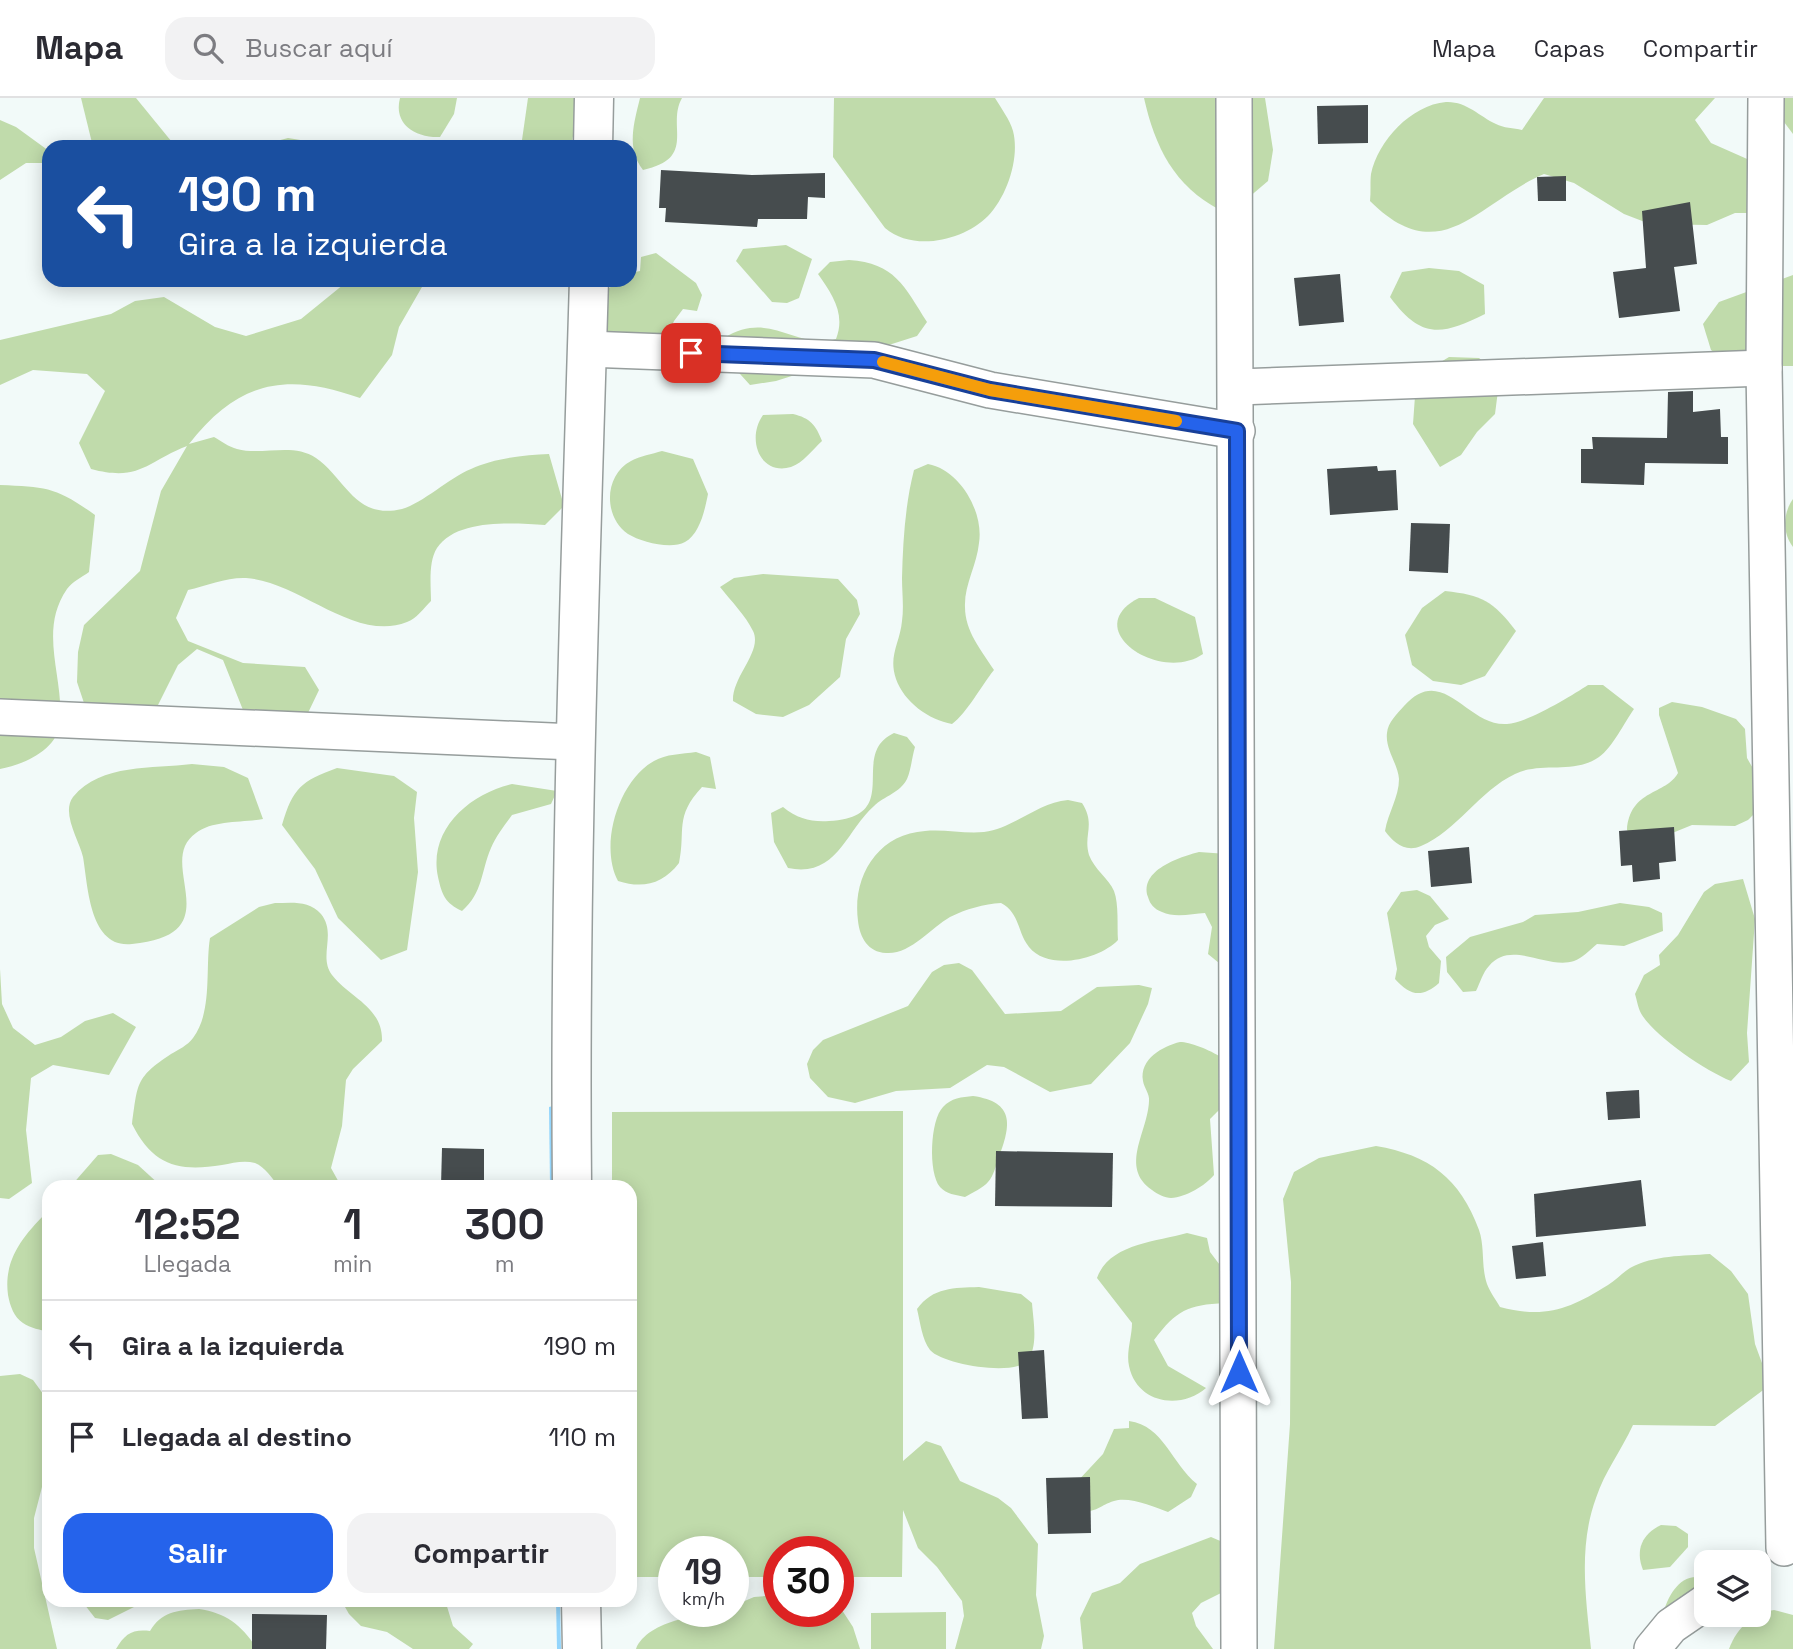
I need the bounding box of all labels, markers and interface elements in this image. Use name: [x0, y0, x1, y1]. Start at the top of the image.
search box: [165, 17, 655, 80]
text: Mapa: [35, 27, 123, 69]
icon: search: [189, 29, 227, 67]
text: Buscar aquí: [245, 31, 393, 65]
text: Mapa: [1432, 33, 1496, 64]
text: Capas: [1534, 33, 1605, 64]
text: Compartir: [1643, 33, 1758, 64]
text: 190 m: [178, 163, 316, 225]
icon: left: [63, 168, 154, 259]
text: Gira a la izquierda: [178, 224, 448, 264]
pin: [661, 323, 721, 383]
icon: arrive: [672, 334, 710, 372]
text: 12:52: [134, 1198, 241, 1251]
text: 1: [343, 1198, 362, 1251]
text: 300: [465, 1198, 545, 1251]
text: Llegada: [144, 1249, 231, 1279]
text: min: [333, 1249, 372, 1279]
text: m: [495, 1249, 515, 1279]
icon: left: [63, 1327, 101, 1365]
text: Gira a la izquierda: [122, 1329, 344, 1363]
text: 190 m: [544, 1329, 616, 1363]
position arrow: [1202, 1335, 1276, 1409]
icon: arrive: [63, 1418, 101, 1456]
text: Llegada al destino: [122, 1420, 352, 1454]
text: 110 m: [549, 1420, 616, 1454]
button: Salir: [63, 1513, 333, 1593]
button: Compartir: [347, 1513, 616, 1593]
speed limit sign: 30: [763, 1536, 854, 1627]
text: 19: [685, 1550, 722, 1594]
map controls: [1694, 1550, 1771, 1627]
button: layers: [1694, 1550, 1771, 1627]
text: km/h: [682, 1587, 725, 1610]

